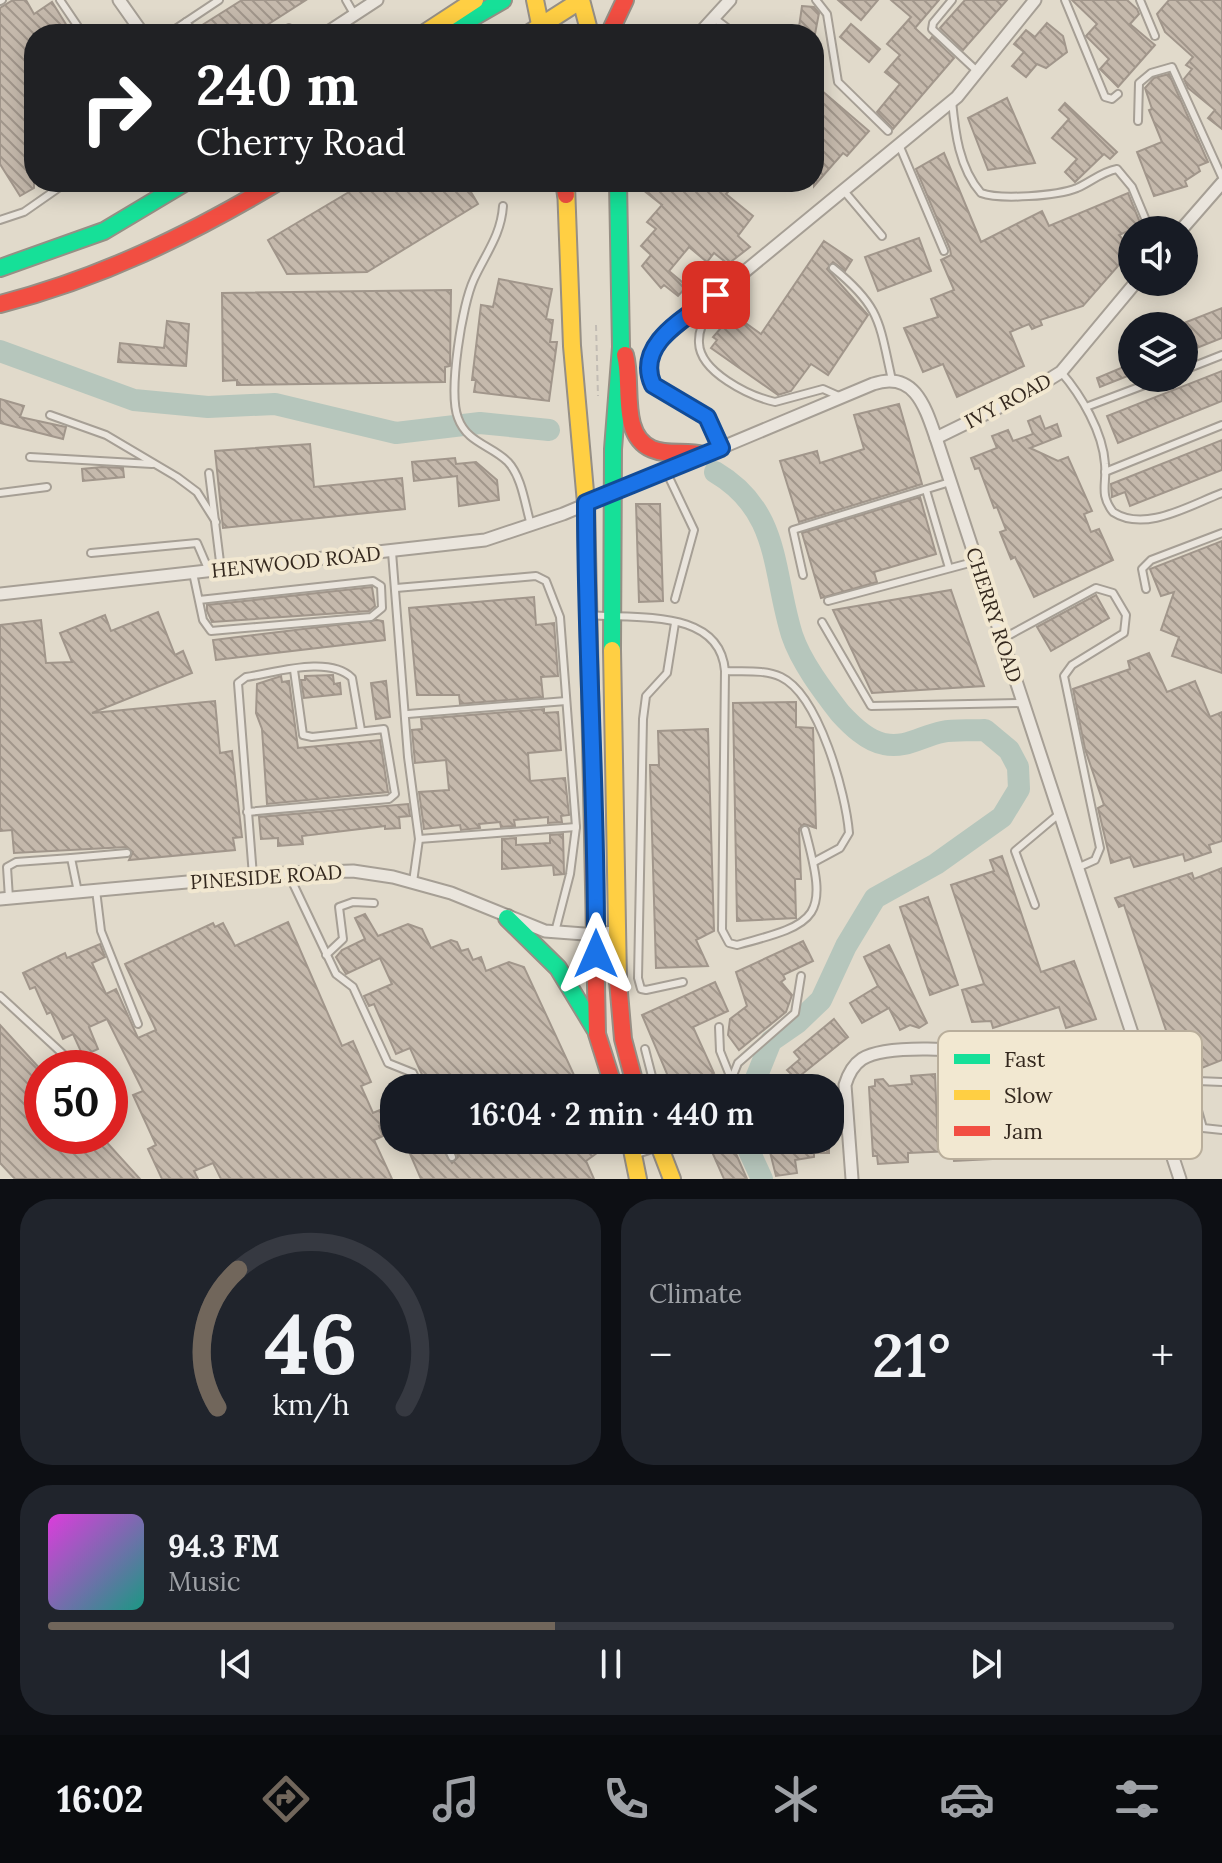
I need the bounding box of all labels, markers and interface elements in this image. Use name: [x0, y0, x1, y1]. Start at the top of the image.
text: 240 m: [196, 49, 358, 120]
icon: right: [64, 56, 168, 160]
text: Cherry Road: [196, 119, 406, 165]
map controls: [1118, 216, 1198, 392]
button: sound: [1118, 216, 1198, 296]
pin: [682, 261, 750, 329]
icon: arrive: [694, 273, 738, 317]
button: layers: [1118, 312, 1198, 392]
street label: IVY ROAD: [960, 367, 1055, 434]
street label: HENWOOD ROAD: [210, 540, 382, 583]
street label: CHERRY ROAD: [961, 544, 1028, 686]
street label: PINESIDE ROAD: [189, 859, 343, 894]
position arrow: [554, 912, 638, 996]
legend: [938, 1031, 1202, 1159]
text: Fast: [1004, 1045, 1046, 1073]
speed limit sign: 50: [24, 1050, 128, 1154]
text: Slow: [1004, 1081, 1053, 1109]
text: 16:04 · 2 min · 440 m: [470, 1095, 754, 1133]
text: Jam: [1003, 1117, 1043, 1145]
text: Climate: [649, 1277, 742, 1310]
text: 46: [264, 1290, 357, 1397]
text: 21°: [872, 1317, 951, 1393]
text: −: [649, 1327, 672, 1383]
text: +: [1151, 1327, 1174, 1383]
text: km/h: [272, 1386, 349, 1423]
text: 94.3 FM: [168, 1527, 280, 1565]
text: Music: [168, 1565, 241, 1598]
icon: previous: [214, 1642, 258, 1686]
icon: pause: [589, 1642, 633, 1686]
icon: next: [964, 1642, 1008, 1686]
icon: directions: [258, 1771, 314, 1827]
icon: music: [428, 1771, 484, 1827]
icon: phone: [598, 1771, 654, 1827]
icon: climate: [768, 1771, 824, 1827]
icon: car: [939, 1771, 995, 1827]
icon: filters: [1109, 1771, 1165, 1827]
text: 16:02: [57, 1776, 144, 1822]

